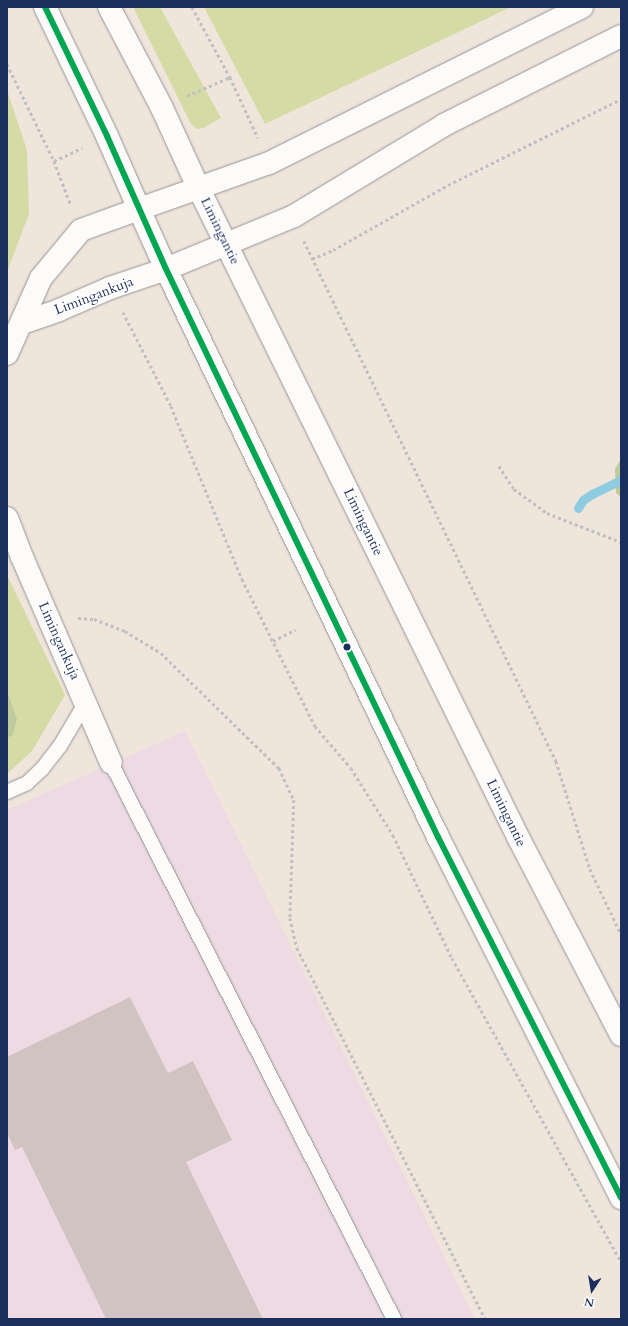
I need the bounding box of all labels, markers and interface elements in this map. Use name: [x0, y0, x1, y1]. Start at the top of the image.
street label: Limingantie: [197, 195, 243, 267]
street label: Limingankuja: [52, 273, 136, 319]
street label: Limingantie: [340, 486, 386, 558]
street label: Limingankuja: [34, 600, 84, 682]
unlabelled marker: [342, 642, 352, 652]
street label: Limingantie: [483, 777, 529, 849]
north arrow: [572, 1270, 612, 1310]
text: N: [583, 1294, 596, 1311]

